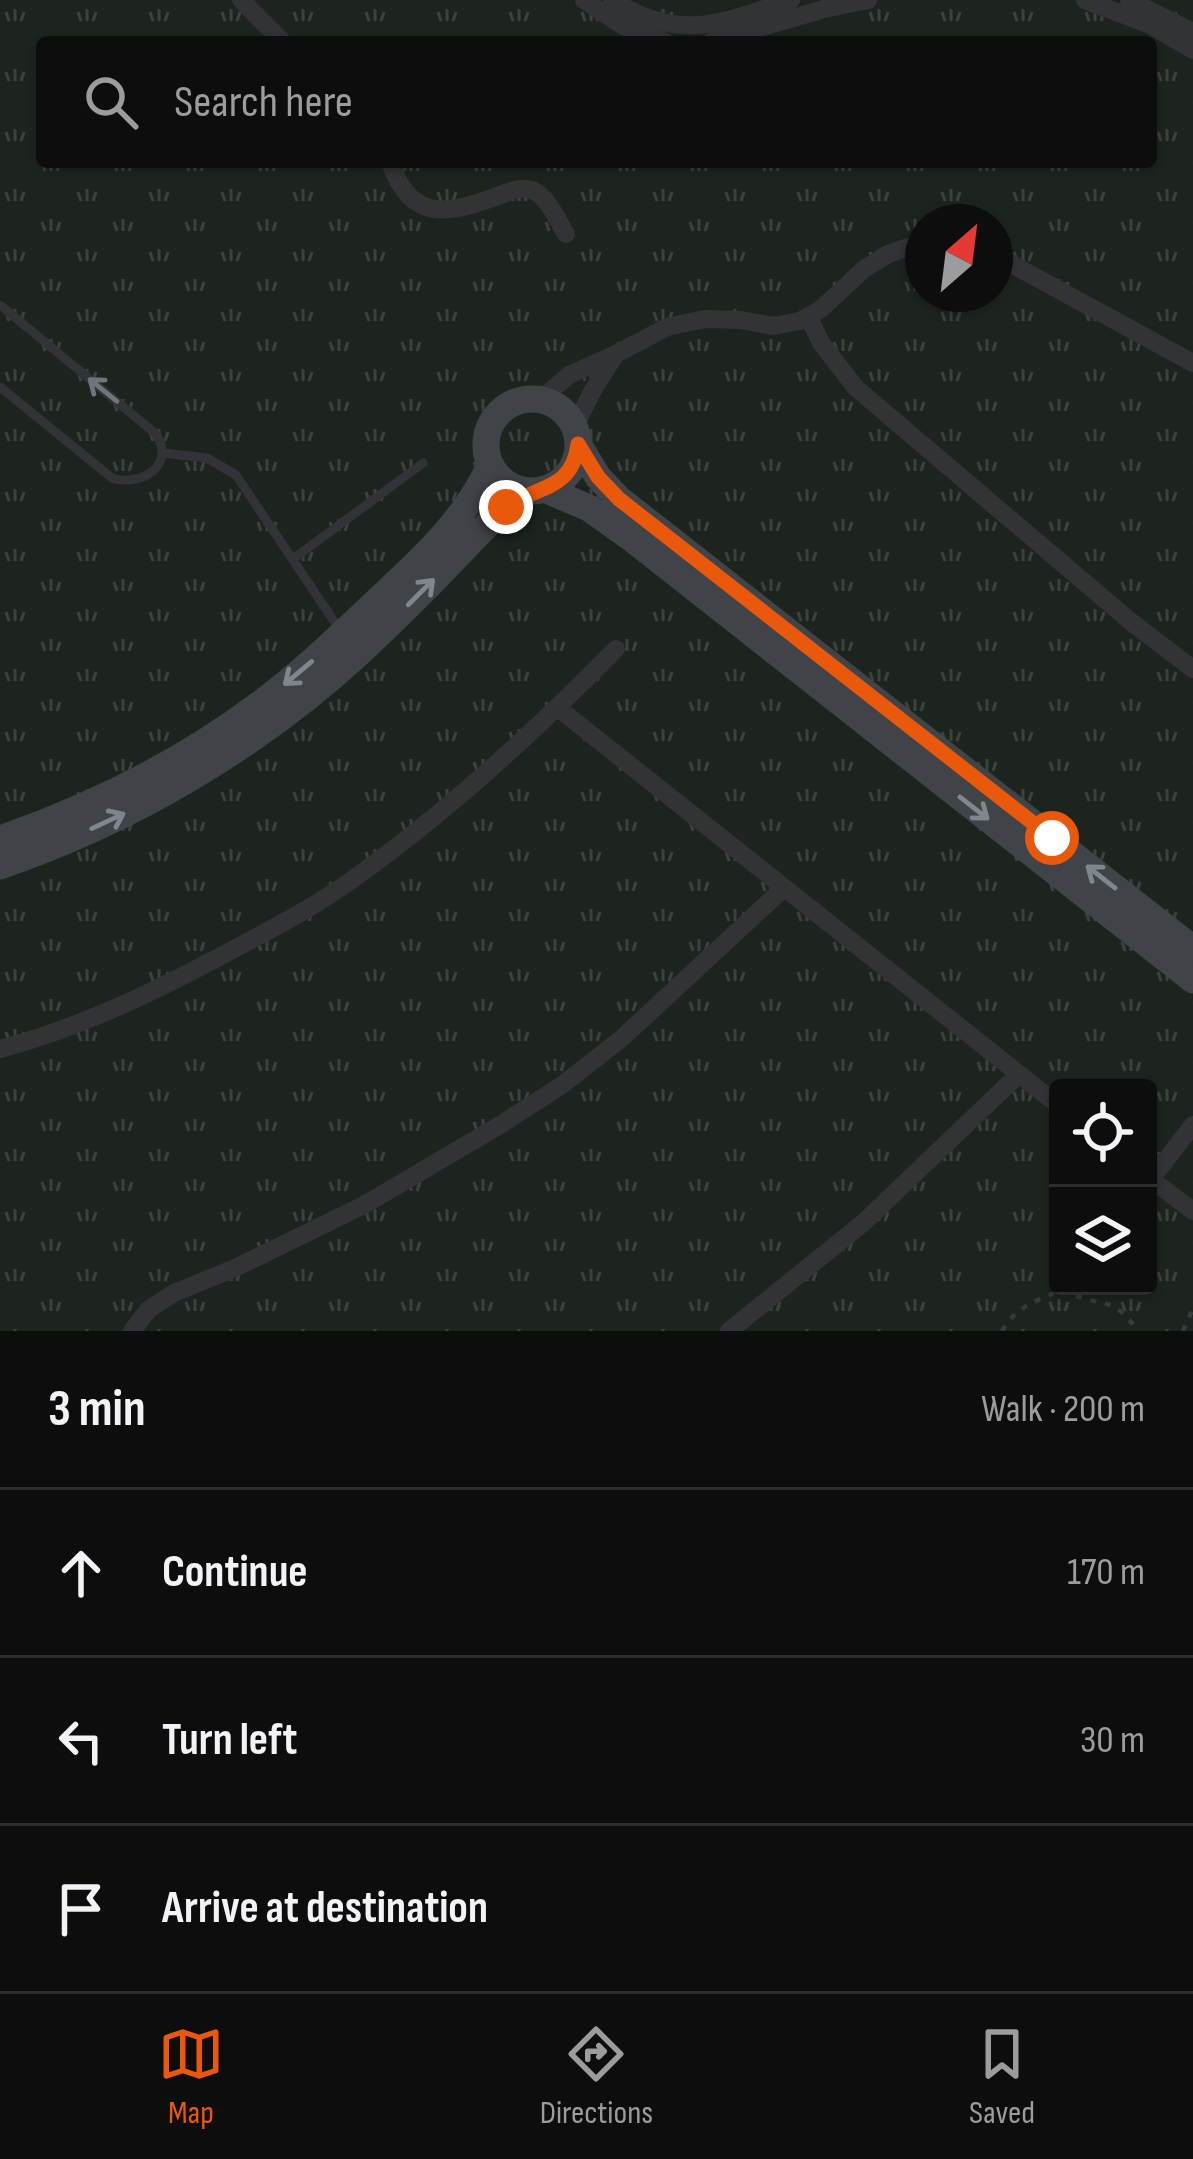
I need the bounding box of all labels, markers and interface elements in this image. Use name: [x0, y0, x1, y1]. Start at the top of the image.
search box: [36, 36, 1157, 168]
icon: search: [78, 69, 144, 135]
text: Search here: [174, 75, 353, 130]
north arrow: [905, 204, 1013, 312]
one-way arrow: [88, 376, 119, 404]
route end: [479, 480, 533, 534]
one-way arrow: [406, 578, 435, 607]
one-way arrow: [283, 659, 314, 686]
one-way arrow: [958, 794, 990, 821]
one-way arrow: [89, 809, 125, 831]
route start: [1025, 811, 1079, 865]
one-way arrow: [1085, 864, 1117, 891]
map controls: [1049, 1079, 1157, 1295]
button: locate: [1049, 1079, 1157, 1187]
button: layers: [1049, 1187, 1157, 1295]
text: 3 min: [48, 1379, 146, 1440]
text: Walk · 200 m: [981, 1386, 1145, 1433]
icon: ahead: [48, 1540, 114, 1606]
text: Continue: [162, 1545, 308, 1600]
text: 170 m: [1067, 1549, 1145, 1596]
icon: left: [48, 1708, 114, 1774]
text: Turn left: [162, 1713, 297, 1768]
text: 30 m: [1080, 1717, 1145, 1764]
icon: arrive: [48, 1876, 114, 1942]
text: Arrive at destination: [162, 1881, 488, 1936]
tab: Map: [158, 2021, 224, 2133]
tab: Directions: [540, 2021, 653, 2133]
tab: Saved: [969, 2021, 1035, 2133]

